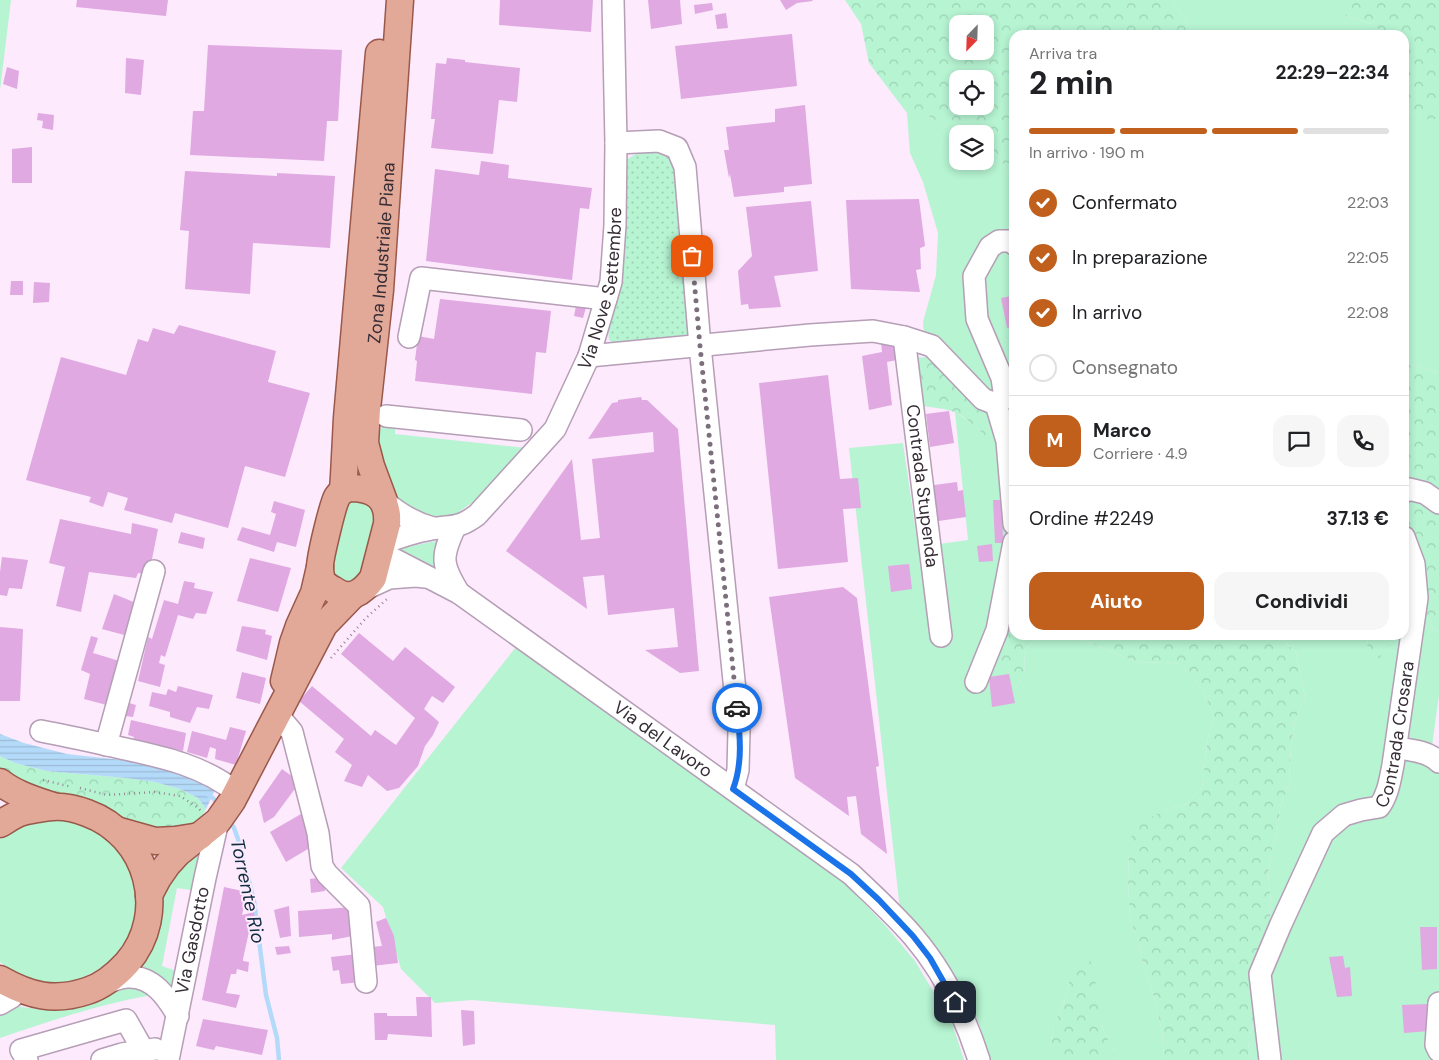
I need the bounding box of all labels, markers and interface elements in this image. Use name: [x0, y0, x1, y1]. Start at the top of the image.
north arrow: [949, 15, 994, 60]
map controls: [949, 15, 994, 170]
text: Arriva tra: [1029, 43, 1097, 64]
text: 22:29–22:34: [1276, 60, 1389, 85]
text: 2 min: [1029, 62, 1114, 104]
button: locate: [949, 70, 994, 115]
button: layers: [949, 125, 994, 170]
text: In arrivo · 190 m: [1029, 142, 1144, 163]
street label: Zona Industriale Piana: [362, 161, 401, 345]
icon: check: [1029, 189, 1057, 217]
text: Confermato: [1072, 190, 1177, 215]
text: 22:03: [1347, 192, 1389, 213]
street label: Via Nove Settembre: [572, 207, 627, 374]
pin: [671, 235, 713, 277]
icon: bag: [678, 242, 706, 270]
icon: check: [1029, 244, 1057, 272]
text: In preparazione: [1072, 245, 1208, 270]
text: 22:05: [1347, 247, 1389, 268]
icon: check: [1029, 299, 1057, 327]
text: In arrivo: [1072, 300, 1142, 325]
text: 22:08: [1347, 302, 1389, 323]
text: Consegnato: [1072, 355, 1178, 380]
street label: Contrada Stupenda: [900, 403, 944, 569]
button: chat: [1273, 415, 1325, 467]
button: phone: [1337, 415, 1389, 467]
text: Marco: [1093, 418, 1152, 443]
text: M: [1047, 428, 1063, 453]
text: Corriere · 4.9: [1093, 443, 1188, 464]
text: Ordine #2249: [1029, 506, 1154, 531]
text: 37.13 €: [1327, 506, 1389, 531]
button: Aiuto: [1029, 572, 1204, 630]
button: Condividi: [1214, 572, 1389, 630]
street label: Contrada Crosara: [1369, 659, 1420, 812]
courier: [712, 683, 762, 733]
icon: car: [723, 694, 751, 722]
street label: Via del Lavoro: [608, 695, 718, 783]
water label: Torrente Rio: [225, 836, 271, 946]
street label: Via Gasdotto: [170, 884, 215, 997]
pin: [934, 981, 976, 1023]
icon: home: [941, 988, 969, 1016]

